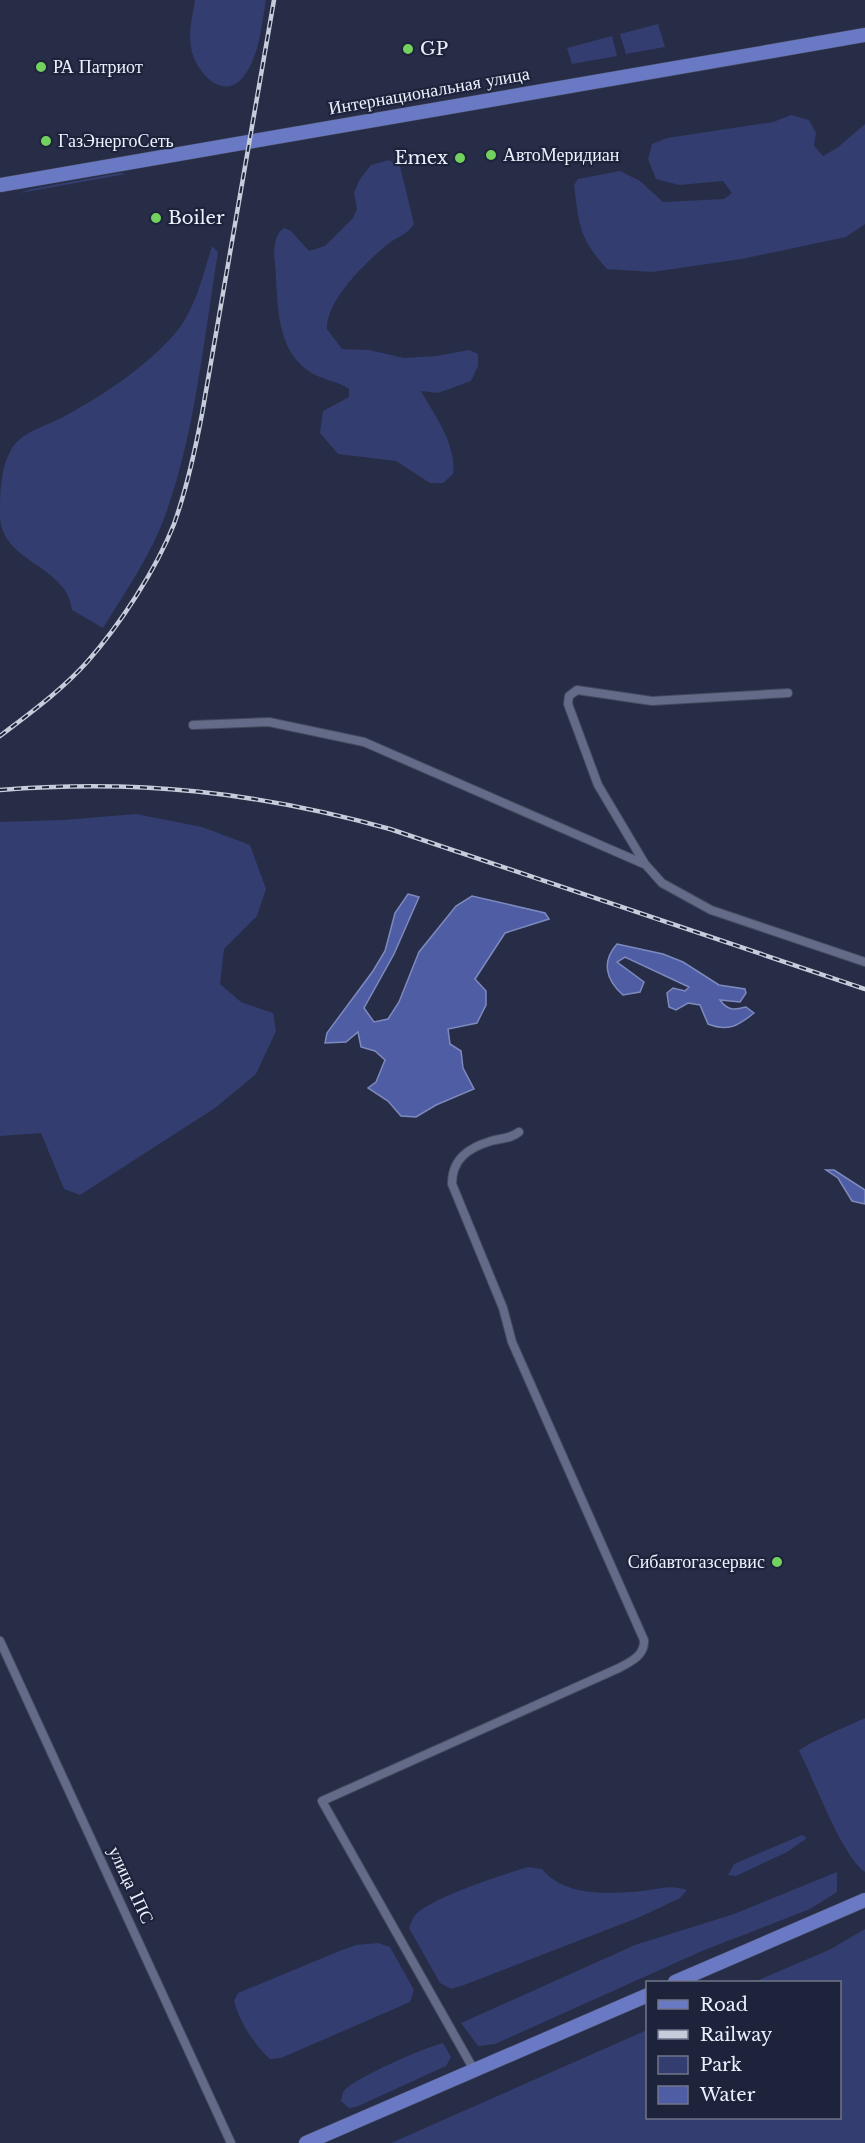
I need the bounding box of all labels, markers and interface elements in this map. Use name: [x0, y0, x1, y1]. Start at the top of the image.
place label: GP: [420, 38, 448, 60]
marker: GP: [401, 42, 415, 56]
place label: РА Патриот: [53, 56, 143, 78]
marker: РА Патриот: [34, 60, 48, 74]
street label: Интернациональная улица: [327, 62, 531, 120]
place label: ГазЭнергоСеть: [58, 130, 174, 152]
marker: ГазЭнергоСеть: [39, 134, 53, 148]
place label: АвтоМеридиан: [503, 144, 620, 166]
place label: Emex: [394, 147, 448, 169]
marker: АвтоМеридиан: [484, 148, 498, 162]
marker: Emex: [453, 151, 467, 165]
place label: Boiler: [168, 207, 225, 229]
marker: Boiler: [149, 211, 163, 225]
place label: Сибавтогазсервис: [628, 1551, 765, 1573]
marker: Сибавтогазсервис: [770, 1555, 784, 1569]
street label: улица 1ПС: [104, 1843, 158, 1927]
legend: [646, 1981, 841, 2119]
text: Road: [700, 1994, 748, 2016]
text: Railway: [700, 2024, 773, 2046]
text: Park: [700, 2054, 742, 2076]
text: Water: [699, 2084, 756, 2106]

